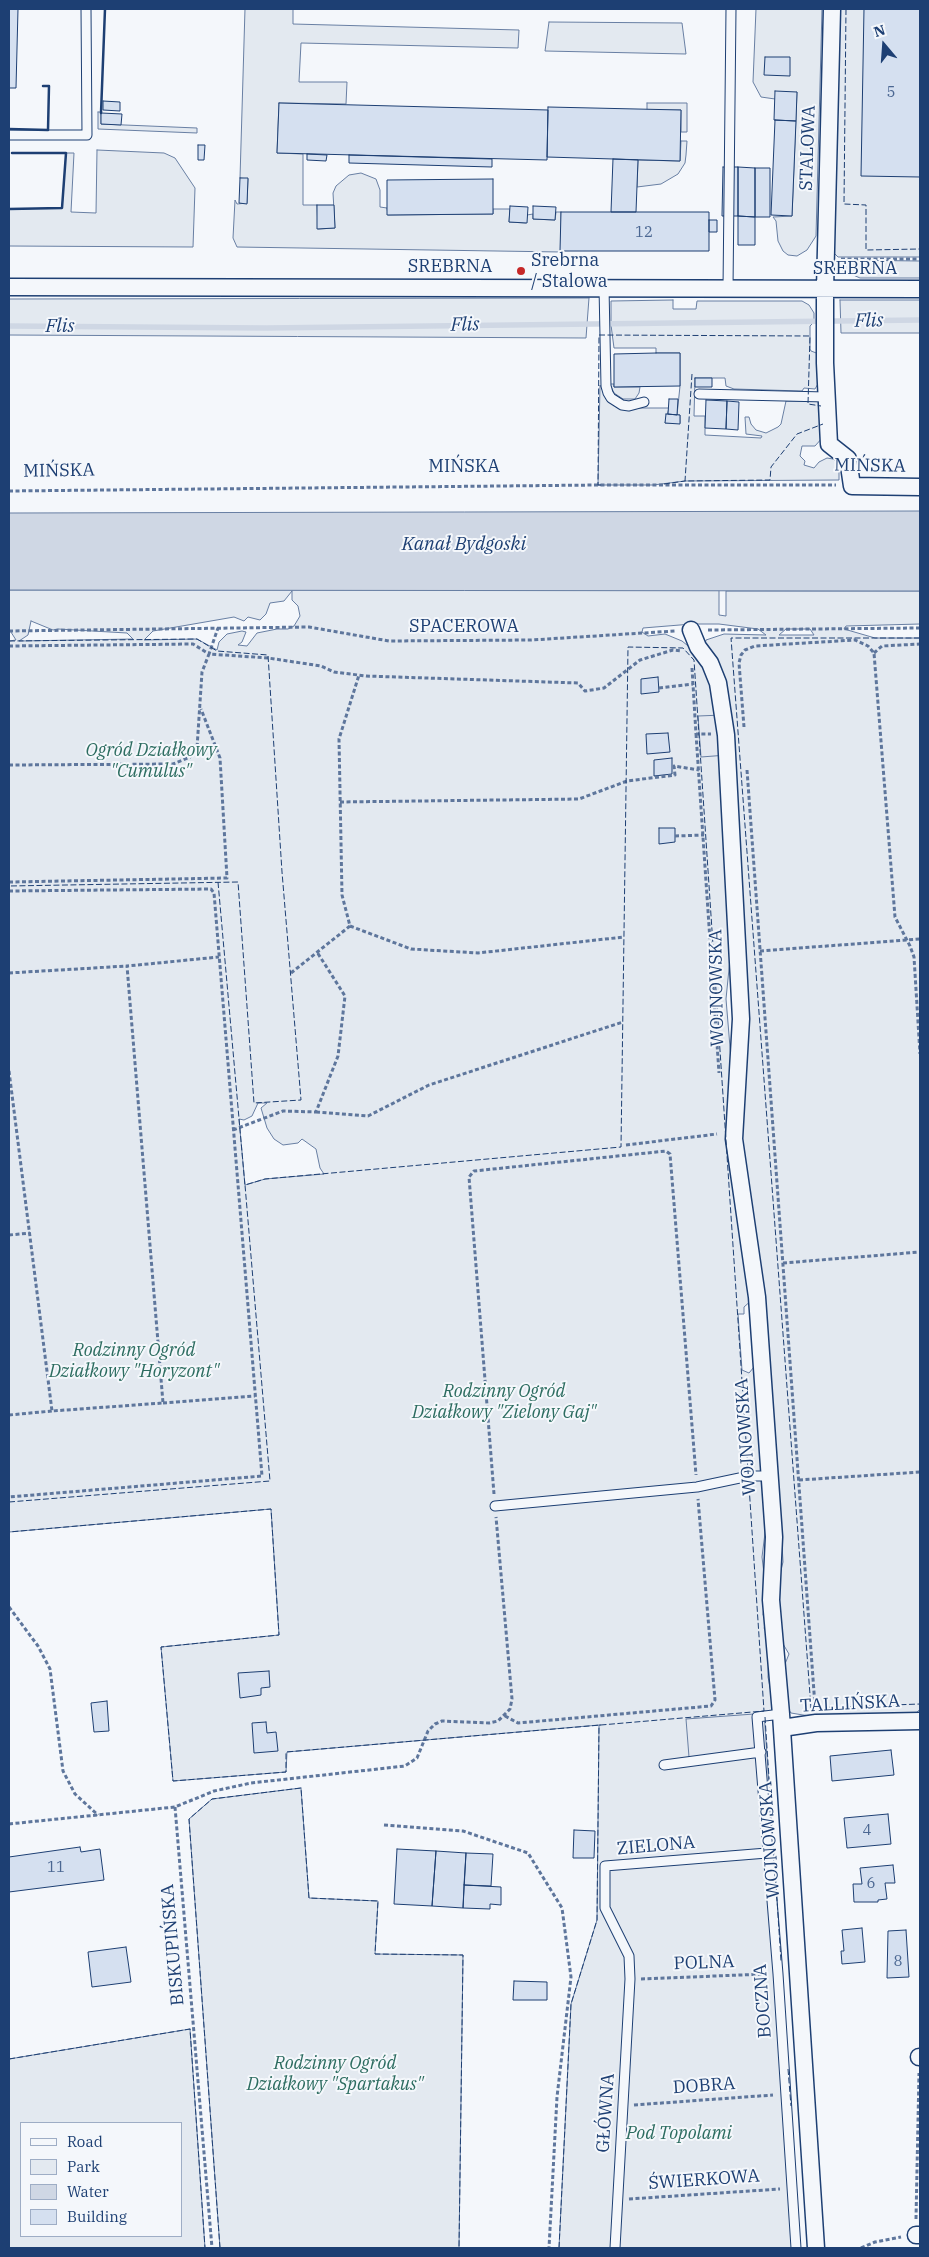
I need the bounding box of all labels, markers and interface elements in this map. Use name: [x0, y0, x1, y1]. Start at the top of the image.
north arrow: [859, 20, 909, 70]
text: N: [871, 20, 887, 41]
house number: 5: [887, 84, 895, 102]
street label: STALOWA: [796, 105, 820, 191]
house number: 12: [635, 224, 653, 242]
place label: Srebrna / Stalowa: [531, 250, 608, 292]
street label: SREBRNA: [408, 256, 492, 278]
street label: SREBRNA: [813, 258, 897, 280]
marker: Srebrna / Stalowa: [515, 265, 527, 277]
water label: Flis: [854, 309, 884, 333]
water label: Flis: [450, 313, 480, 337]
water label: Flis: [46, 316, 74, 338]
street label: MIŃSKA: [834, 455, 906, 477]
street label: MIŃSKA: [428, 456, 500, 478]
street label: MIŃSKA: [23, 460, 95, 482]
water label: Kanał Bydgoski: [402, 534, 526, 556]
street label: SPACEROWA: [409, 616, 519, 638]
park label: Ogród Działkowy "Cumulus": [86, 740, 216, 782]
street label: WOJNOWSKA: [705, 929, 729, 1047]
park label: Rodzinny Ogród Działkowy "Horyzont": [49, 1340, 219, 1382]
street label: WOJNOWSKA: [731, 1378, 761, 1496]
park label: Rodzinny Ogród Działkowy "Zielony Gaj": [412, 1381, 596, 1424]
street label: TALLIŃSKA: [799, 1691, 901, 1717]
street label: WOJNOWSKA: [755, 1781, 785, 1899]
house number: 4: [863, 1822, 871, 1840]
street label: ZIELONA: [616, 1832, 696, 1860]
house number: 11: [47, 1859, 65, 1877]
house number: 6: [867, 1875, 875, 1893]
street label: BISKUPIŃSKA: [157, 1883, 189, 2007]
street label: POLNA: [673, 1951, 735, 1975]
house number: 8: [894, 1953, 902, 1971]
street label: BOCZNA: [750, 1963, 776, 2039]
park label: Rodzinny Ogród Działkowy "Spartakus": [247, 2053, 423, 2096]
street label: GŁÓWNA: [592, 2073, 620, 2153]
street label: DOBRA: [672, 2073, 736, 2099]
legend: [20, 2122, 182, 2237]
park label: Pod Topolami: [626, 2123, 732, 2145]
text: Road: [67, 2132, 103, 2151]
text: Park: [67, 2157, 100, 2176]
street label: ŚWIERKOWA: [648, 2165, 760, 2195]
text: Water: [67, 2182, 109, 2201]
text: Building: [67, 2207, 127, 2226]

